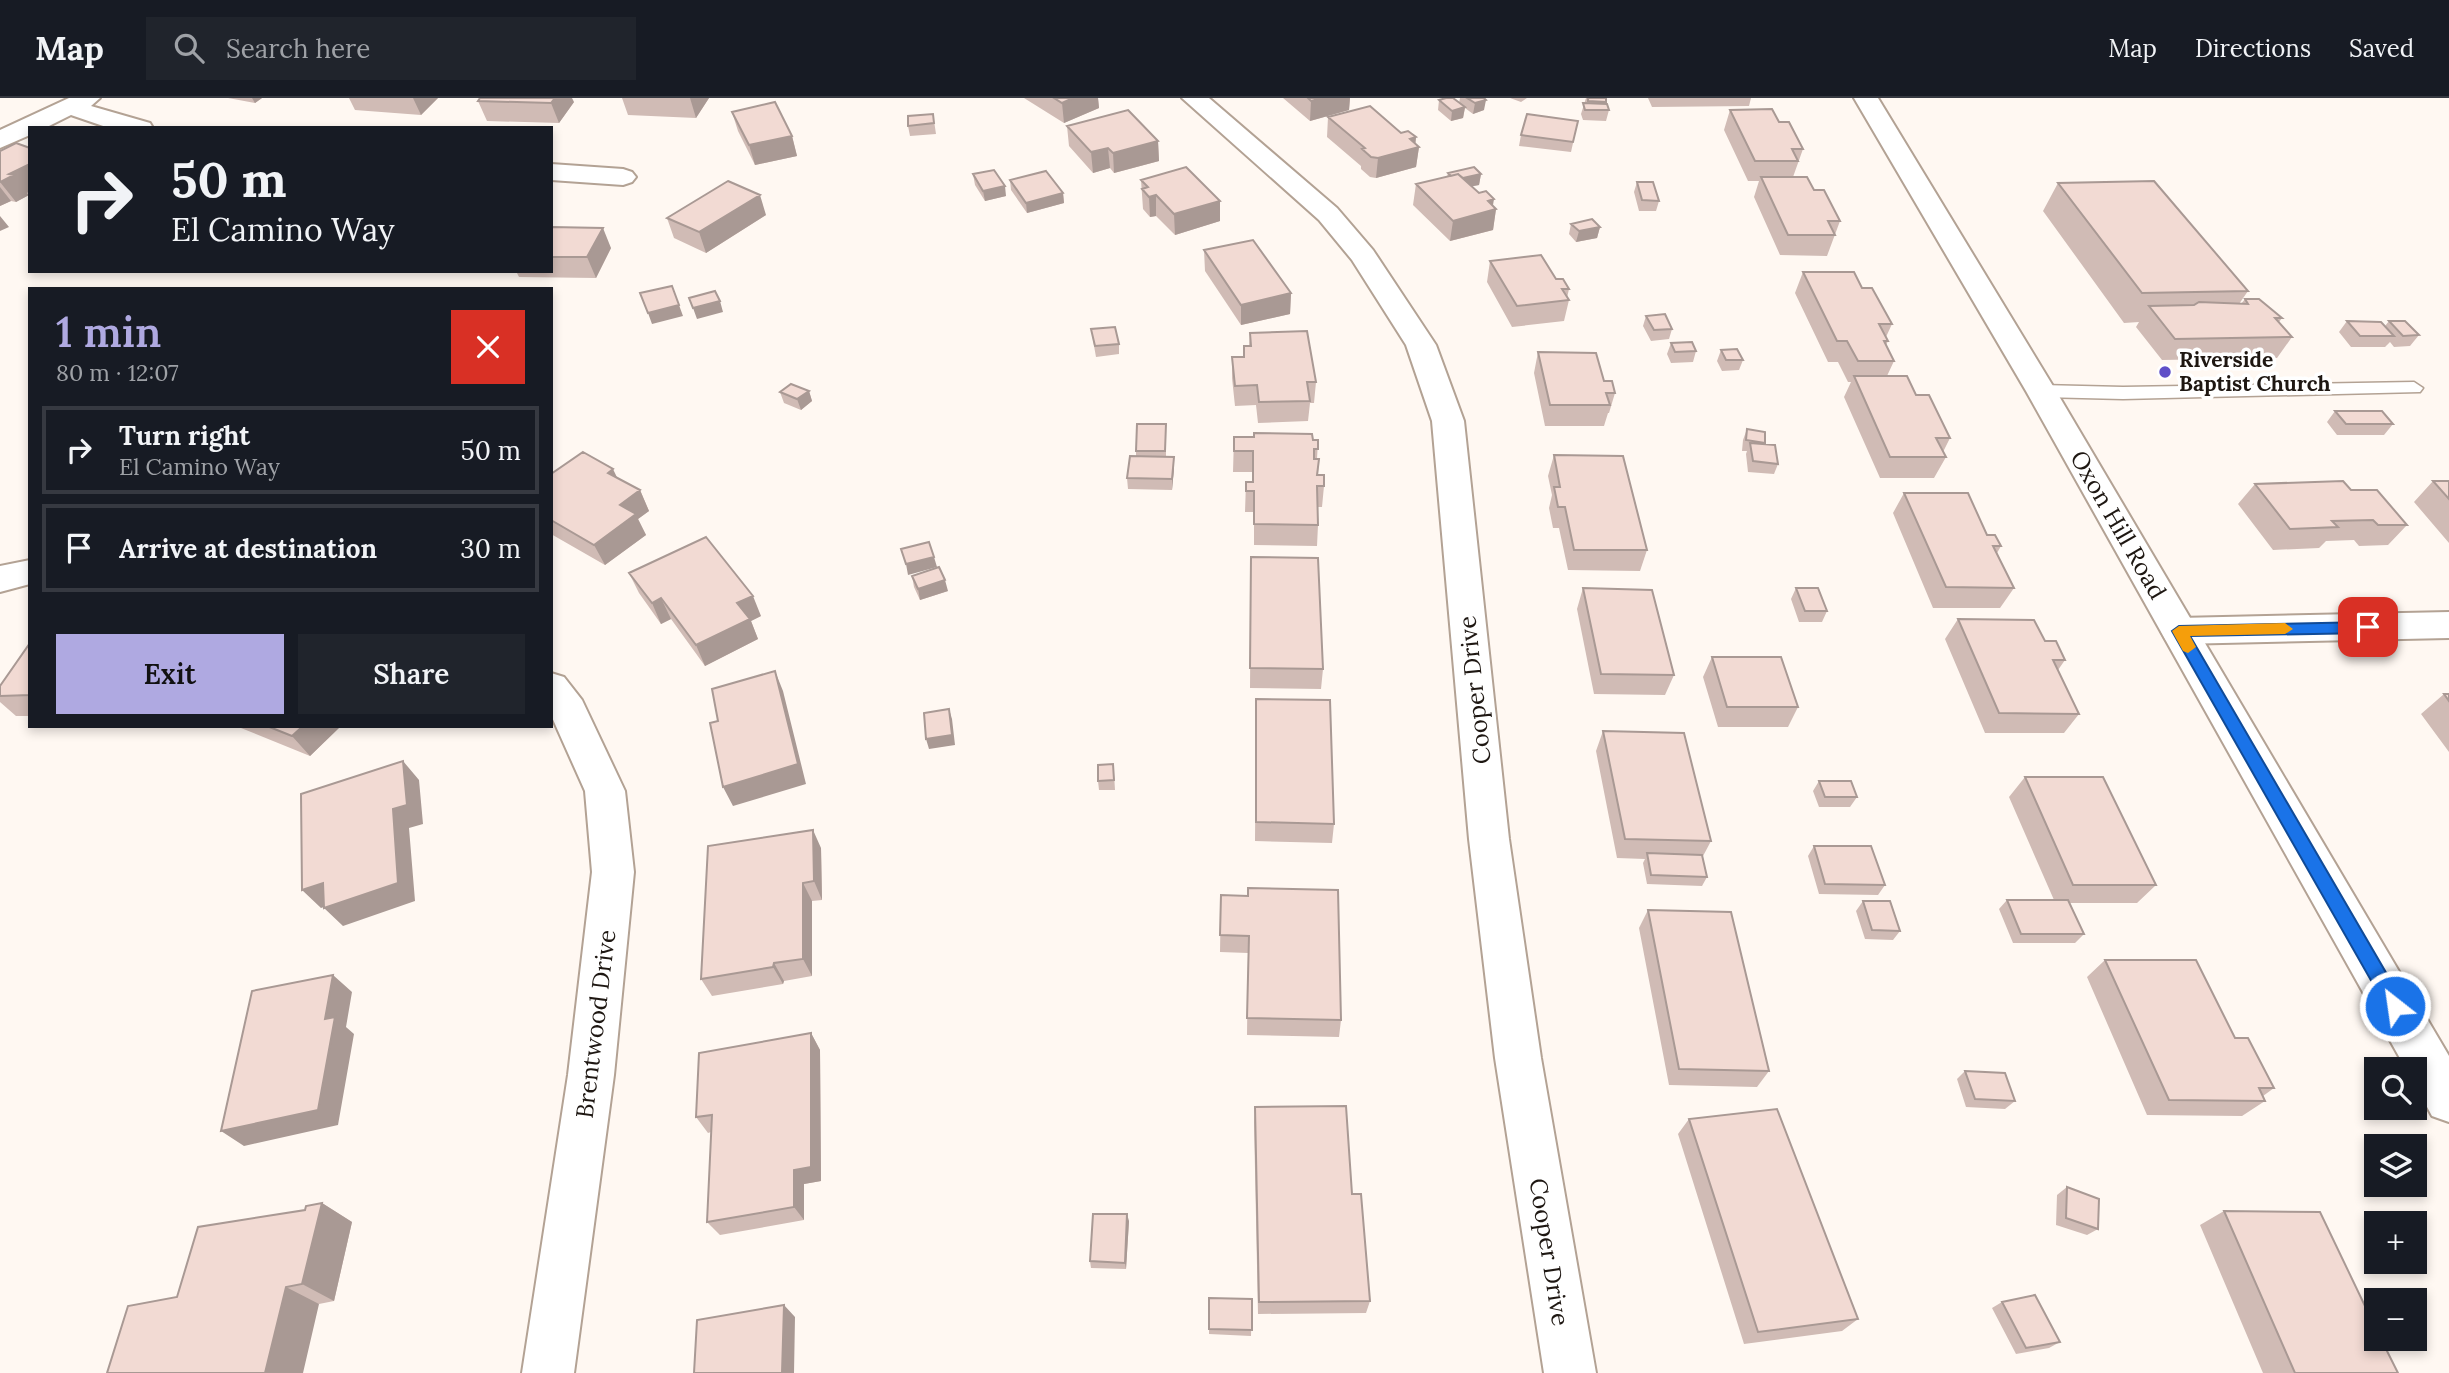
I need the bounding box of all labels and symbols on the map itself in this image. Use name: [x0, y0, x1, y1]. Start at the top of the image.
place label: Riverside Baptist Church: [2179, 346, 2331, 397]
marker: Riverside Baptist Church: [2157, 364, 2173, 380]
street label: Oxon Hill Road: [2063, 445, 2174, 605]
pin: [2338, 597, 2398, 657]
street label: Cooper Drive: [1451, 614, 1498, 766]
street label: Brentwood Drive: [569, 928, 622, 1120]
position arrow: [2358, 969, 2432, 1043]
street label: Cooper Drive: [1523, 1176, 1576, 1328]

